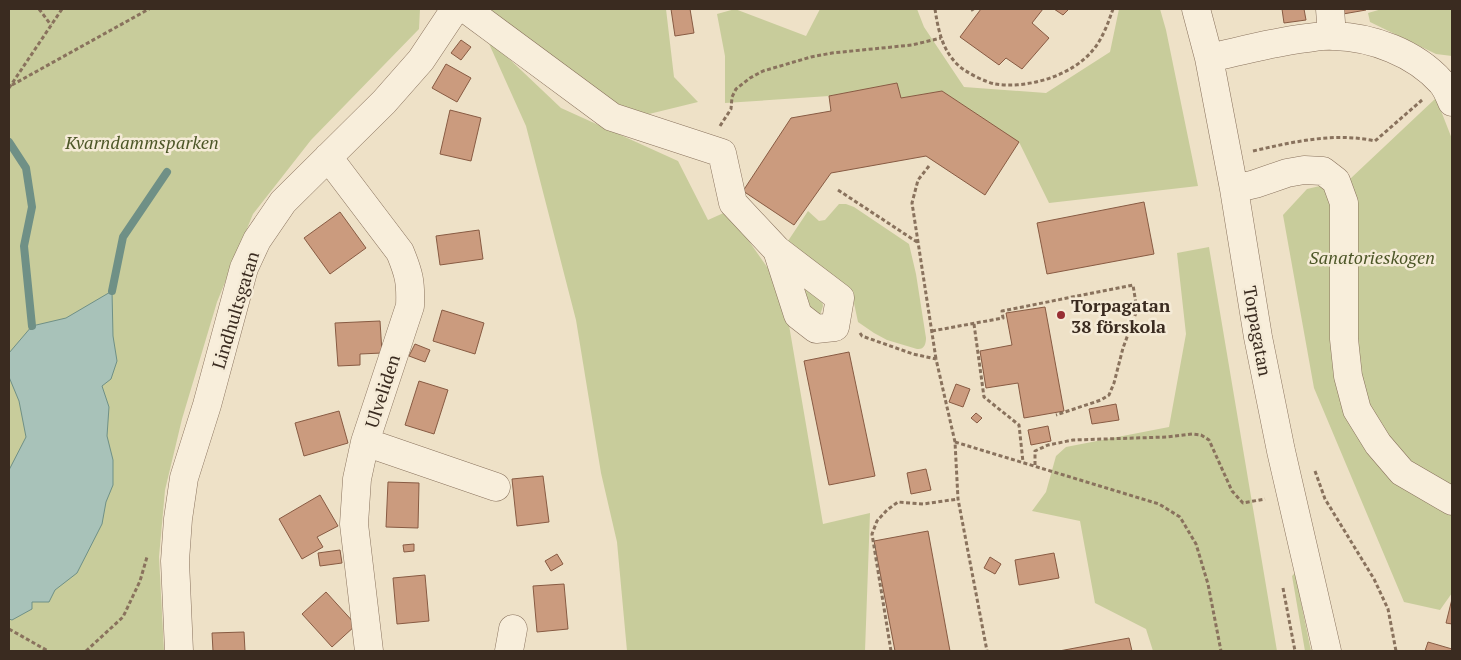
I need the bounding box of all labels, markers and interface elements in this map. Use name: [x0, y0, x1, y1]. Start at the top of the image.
park label: Kvarndammsparken: [64, 130, 219, 154]
park label: Sanatorieskogen: [1309, 245, 1435, 269]
street label: Lindhultsgatan: [206, 248, 264, 372]
street label: Torpagatan: [1238, 284, 1278, 378]
place label: Torpagatan 38 förskola: [1071, 293, 1171, 338]
marker: Torpagatan 38 förskola: [1055, 309, 1067, 321]
street label: Ulveliden: [359, 351, 405, 431]

